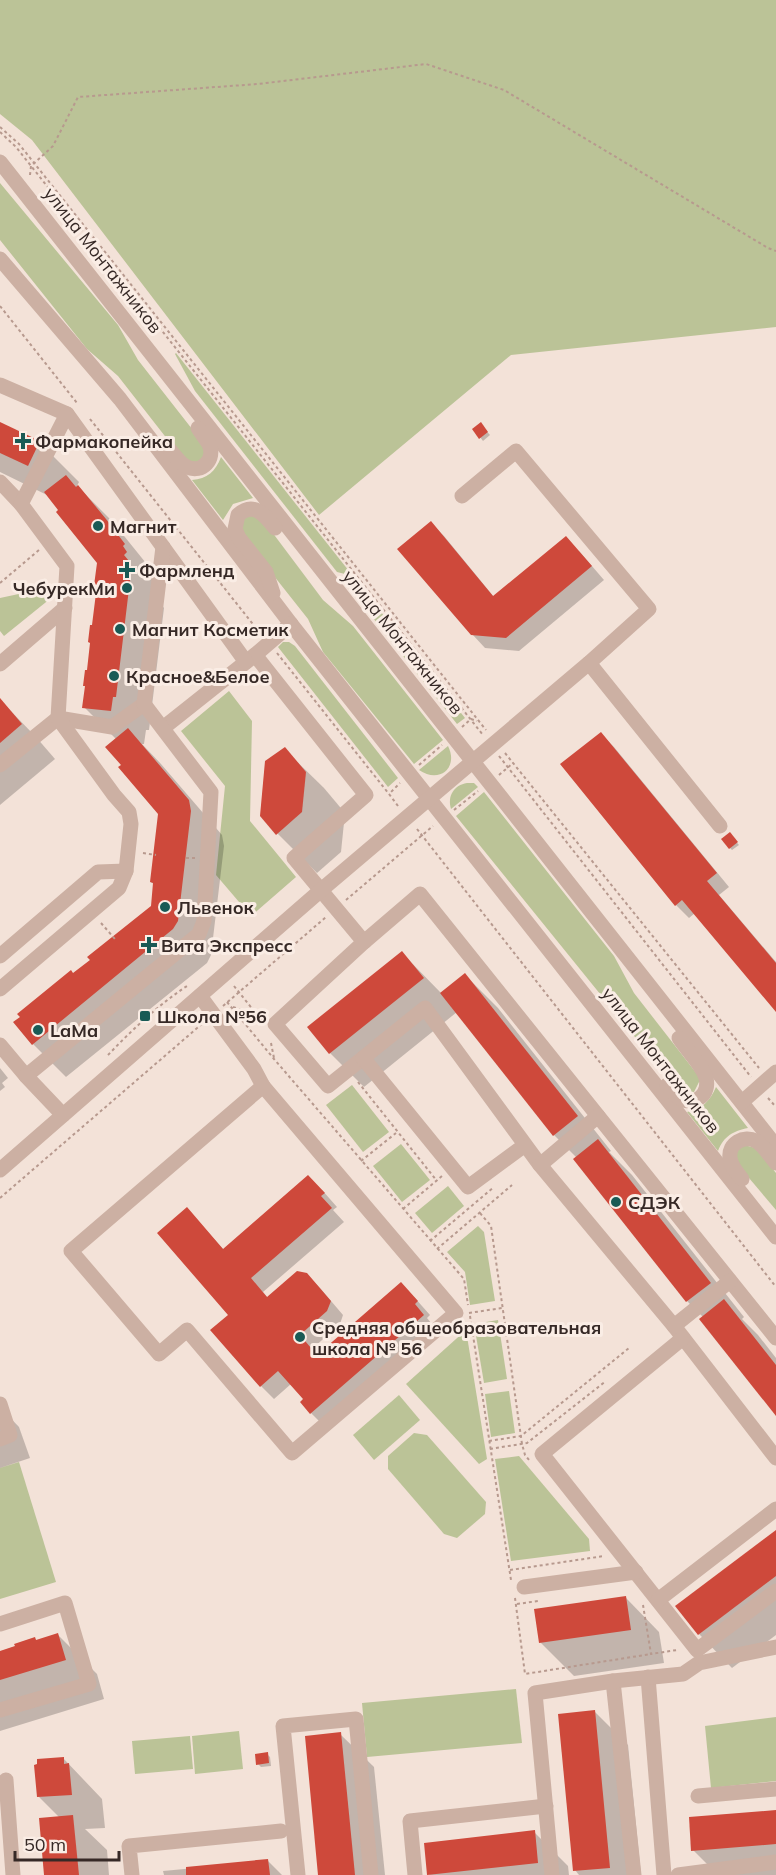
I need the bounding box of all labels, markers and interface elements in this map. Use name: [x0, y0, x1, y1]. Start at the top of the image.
street label: улица Монтажников: [39, 182, 167, 338]
place label: Фармакопейка: [35, 430, 173, 453]
marker: Фармакопейка: [16, 434, 30, 448]
place label: Магнит: [110, 515, 177, 538]
marker: Магнит: [91, 519, 105, 533]
place label: Фармленд: [139, 559, 235, 582]
marker: Фармленд: [120, 563, 134, 577]
street label: улица Монтажников: [338, 565, 468, 719]
place label: ЧебурекМи: [13, 577, 115, 600]
marker: ЧебурекМи: [120, 581, 134, 595]
place label: Магнит Косметик: [132, 618, 289, 641]
marker: Магнит Косметик: [113, 622, 127, 636]
place label: Красное&Белое: [126, 665, 270, 688]
marker: Красное&Белое: [107, 669, 121, 683]
place label: Львенок: [177, 896, 255, 919]
marker: Львенок: [158, 900, 172, 914]
place label: Вита Экспресс: [161, 934, 293, 957]
marker: Вита Экспресс: [142, 938, 156, 952]
street label: улица Монтажников: [597, 982, 725, 1138]
place label: Школа №56: [157, 1005, 267, 1028]
marker: Школа №56: [138, 1009, 152, 1023]
place label: LaMa: [50, 1019, 98, 1042]
marker: LaMa: [31, 1023, 45, 1037]
place label: СДЭК: [628, 1191, 681, 1214]
marker: СДЭК: [609, 1195, 623, 1209]
place label: Средняя общеобразовательная школа № 56: [312, 1316, 601, 1360]
marker: Средняя общеобразовательная школа № 56: [293, 1330, 307, 1344]
scale bar: [15, 1824, 118, 1862]
text: 50 m: [24, 1833, 66, 1856]

